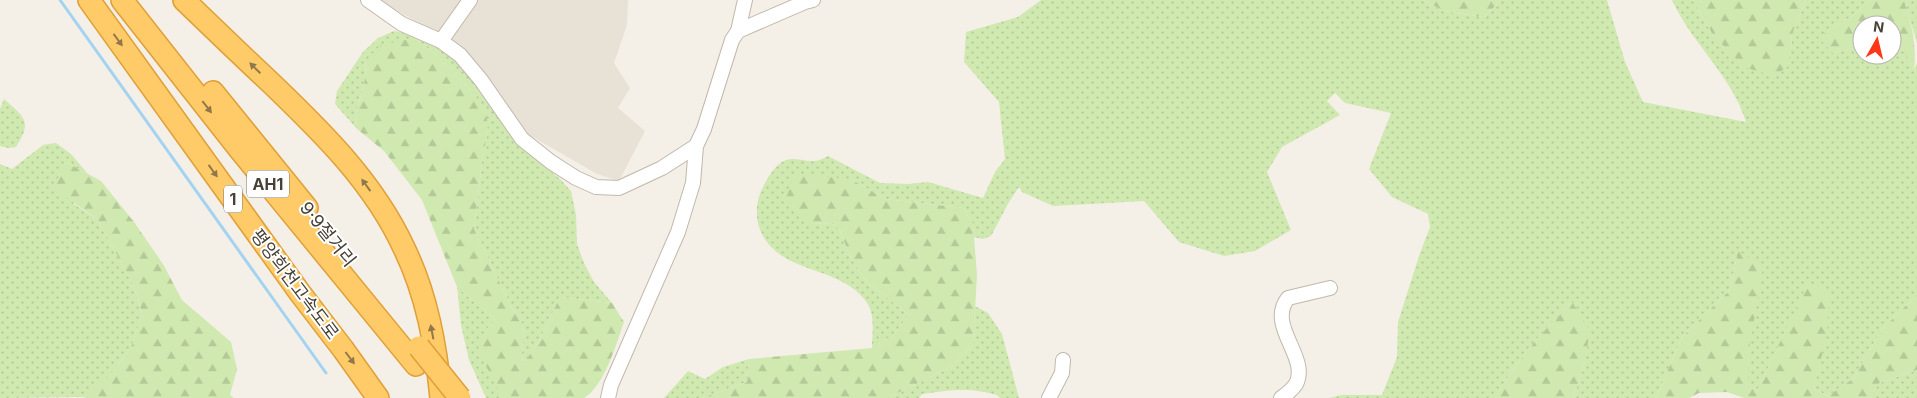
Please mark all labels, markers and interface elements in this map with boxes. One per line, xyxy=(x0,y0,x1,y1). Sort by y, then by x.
north arrow xyxy=(1852,15,1902,65)
text: N xyxy=(1872,17,1885,36)
one-way arrow xyxy=(112,33,122,46)
one-way arrow xyxy=(249,62,261,74)
one-way arrow xyxy=(201,100,212,113)
one-way arrow xyxy=(208,164,218,178)
road number: AH1 xyxy=(247,170,289,198)
one-way arrow xyxy=(361,178,371,192)
road number: 1 xyxy=(224,185,242,212)
street label: 9·9절거리 xyxy=(296,197,360,271)
street label: 평양희천고속도로 xyxy=(247,225,343,343)
one-way arrow xyxy=(428,325,436,340)
one-way arrow xyxy=(345,352,355,365)

